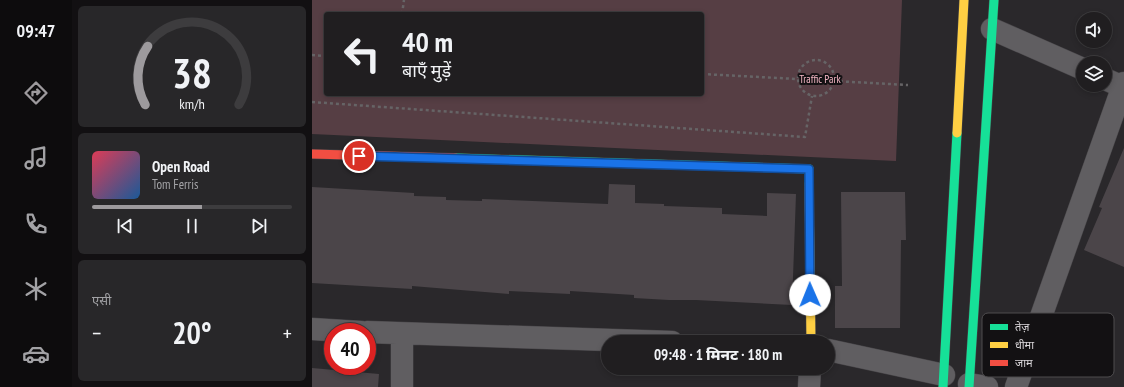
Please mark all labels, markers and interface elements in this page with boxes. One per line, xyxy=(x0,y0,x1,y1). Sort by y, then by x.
map controls xyxy=(1076,12,1112,92)
button: sound xyxy=(1076,12,1112,48)
text: 09:47 xyxy=(17,19,55,42)
text: 40 m xyxy=(402,23,453,60)
icon: left xyxy=(336,28,388,80)
text: 38 xyxy=(172,45,212,98)
button: layers xyxy=(1076,56,1112,92)
text: बाएँ मुड़ें xyxy=(402,59,451,82)
park label: Traffic Park xyxy=(799,72,841,86)
icon: directions xyxy=(22,79,50,107)
text: km/h xyxy=(179,93,205,112)
pin xyxy=(342,139,376,173)
icon: music xyxy=(22,144,50,172)
icon: arrive xyxy=(348,145,370,167)
text: Open Road xyxy=(152,157,210,176)
text: Tom Ferris xyxy=(152,176,198,193)
icon: phone xyxy=(22,210,50,238)
icon: previous xyxy=(114,215,136,237)
icon: pause xyxy=(181,215,203,237)
icon: next xyxy=(248,215,270,237)
position arrow xyxy=(789,274,831,316)
icon: climate xyxy=(22,275,50,303)
text: एसी xyxy=(92,292,111,309)
text: 20° xyxy=(172,313,212,352)
legend xyxy=(982,313,1114,377)
text: − xyxy=(92,319,101,347)
text: + xyxy=(283,319,292,347)
text: तेज़ xyxy=(1015,320,1030,334)
speed limit sign: 40 xyxy=(324,323,376,375)
text: धीमा xyxy=(1015,338,1034,352)
icon: car xyxy=(22,340,50,368)
text: 09:48 · 1 मिनट · 180 m xyxy=(654,345,782,364)
text: जाम xyxy=(1015,356,1033,370)

